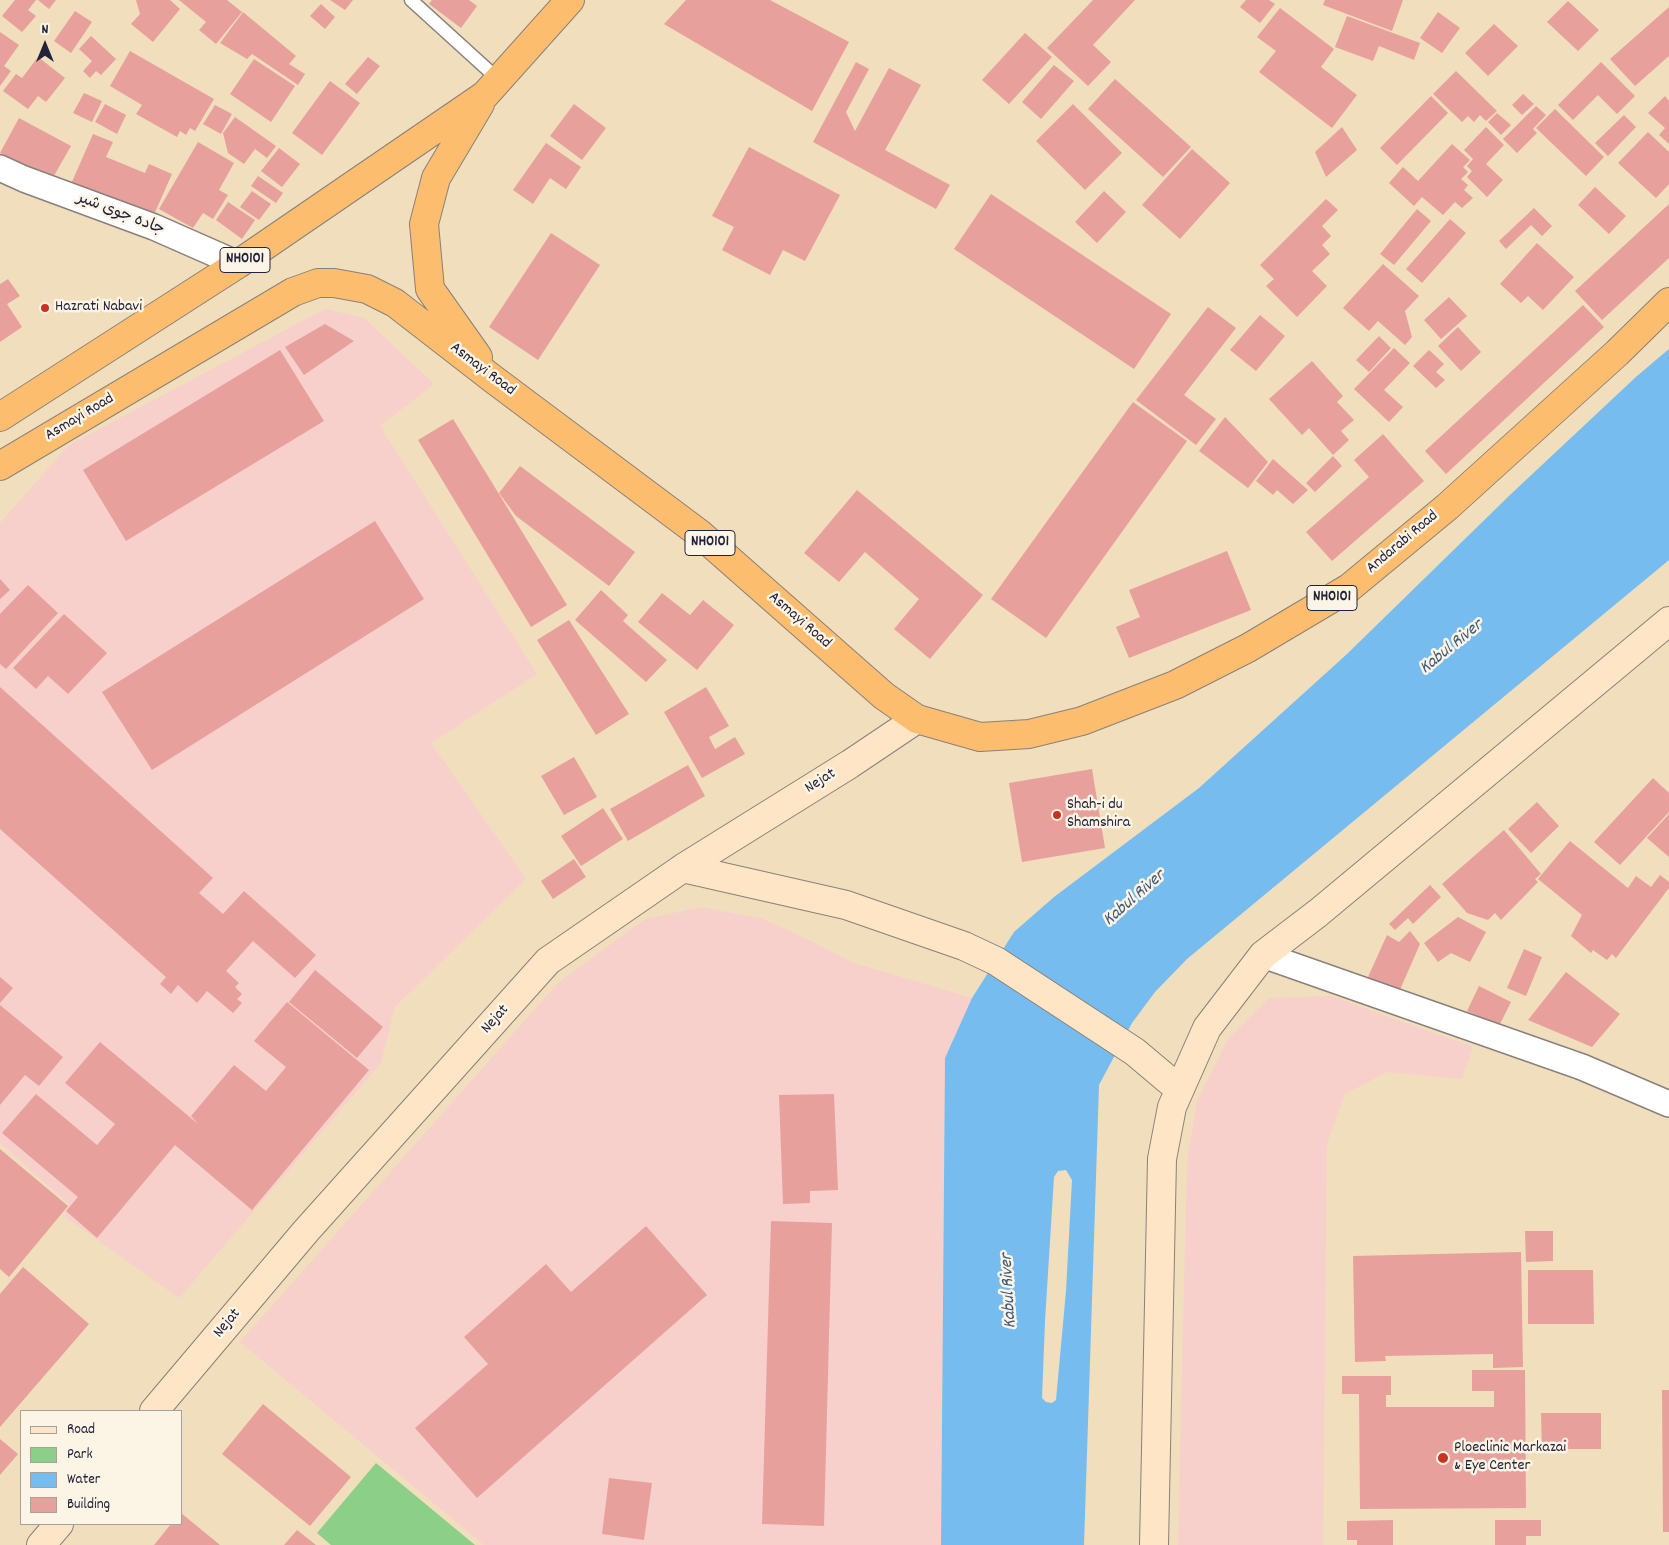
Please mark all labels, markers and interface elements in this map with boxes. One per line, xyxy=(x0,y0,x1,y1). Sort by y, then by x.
north arrow xyxy=(20,20,70,70)
text: N xyxy=(42,20,48,40)
street label: جاده جوی شیر xyxy=(73,189,167,241)
road number: NH0101 xyxy=(220,248,270,272)
place label: Hazrati Nabavi xyxy=(55,298,142,318)
marker: Hazrati Nabavi xyxy=(39,302,51,314)
street label: Asmayi Road xyxy=(445,339,519,401)
street label: Asmayi Road xyxy=(42,390,118,446)
street label: Andarabi Road xyxy=(1363,507,1443,579)
road number: NH0101 xyxy=(685,530,735,556)
road number: NH0101 xyxy=(1307,586,1357,610)
street label: Asmayi Road xyxy=(764,589,834,653)
water label: Kabul River xyxy=(1416,616,1488,680)
street label: Nejat xyxy=(802,765,840,799)
place label: Shah-i du Shamshira xyxy=(1067,796,1130,834)
marker: Shah-i du Shamshira xyxy=(1051,809,1063,821)
water label: Kabul River xyxy=(1100,866,1170,932)
street label: Nejat xyxy=(478,1001,514,1039)
water label: Kabul River xyxy=(997,1253,1023,1329)
street label: Nejat xyxy=(210,1305,246,1343)
legend xyxy=(20,1410,182,1525)
text: Road xyxy=(67,1419,95,1441)
place label: Ploeclinic Markazai & Eye Center xyxy=(1454,1439,1566,1477)
text: Park xyxy=(67,1444,93,1466)
marker: Ploeclinic Markazai & Eye Center xyxy=(1436,1451,1450,1465)
text: Water xyxy=(67,1469,100,1491)
text: Building xyxy=(67,1494,110,1516)

